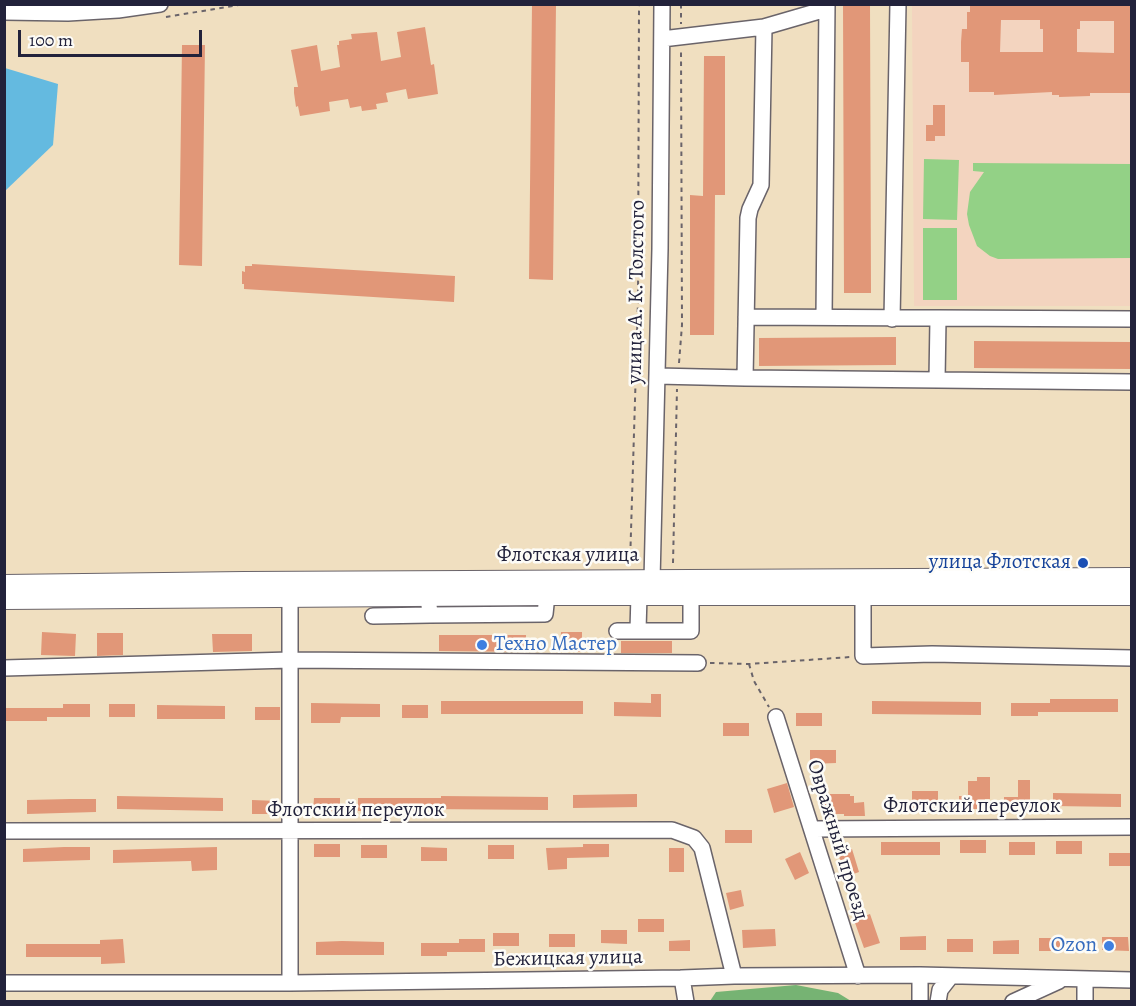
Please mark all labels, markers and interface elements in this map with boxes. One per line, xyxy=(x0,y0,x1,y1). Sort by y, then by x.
scale bar xyxy=(21,18,206,56)
text: 100 m xyxy=(29,28,73,52)
street label: улица А. К. Толстого xyxy=(623,200,651,384)
street label: Флотская улица xyxy=(497,543,639,569)
place label: улица Флотская xyxy=(929,550,1071,576)
marker: улица Флотская xyxy=(1076,556,1090,570)
place label: Техно Мастер xyxy=(494,632,617,658)
marker: Техно Мастер xyxy=(475,638,489,652)
street label: Овражный проезд xyxy=(801,757,873,923)
street label: Флотский переулок xyxy=(883,794,1061,820)
street label: Флотский переулок xyxy=(267,798,445,824)
place label: Ozon xyxy=(1051,933,1097,959)
marker: Ozon xyxy=(1102,939,1116,953)
street label: Бежицкая улица xyxy=(493,945,643,973)

